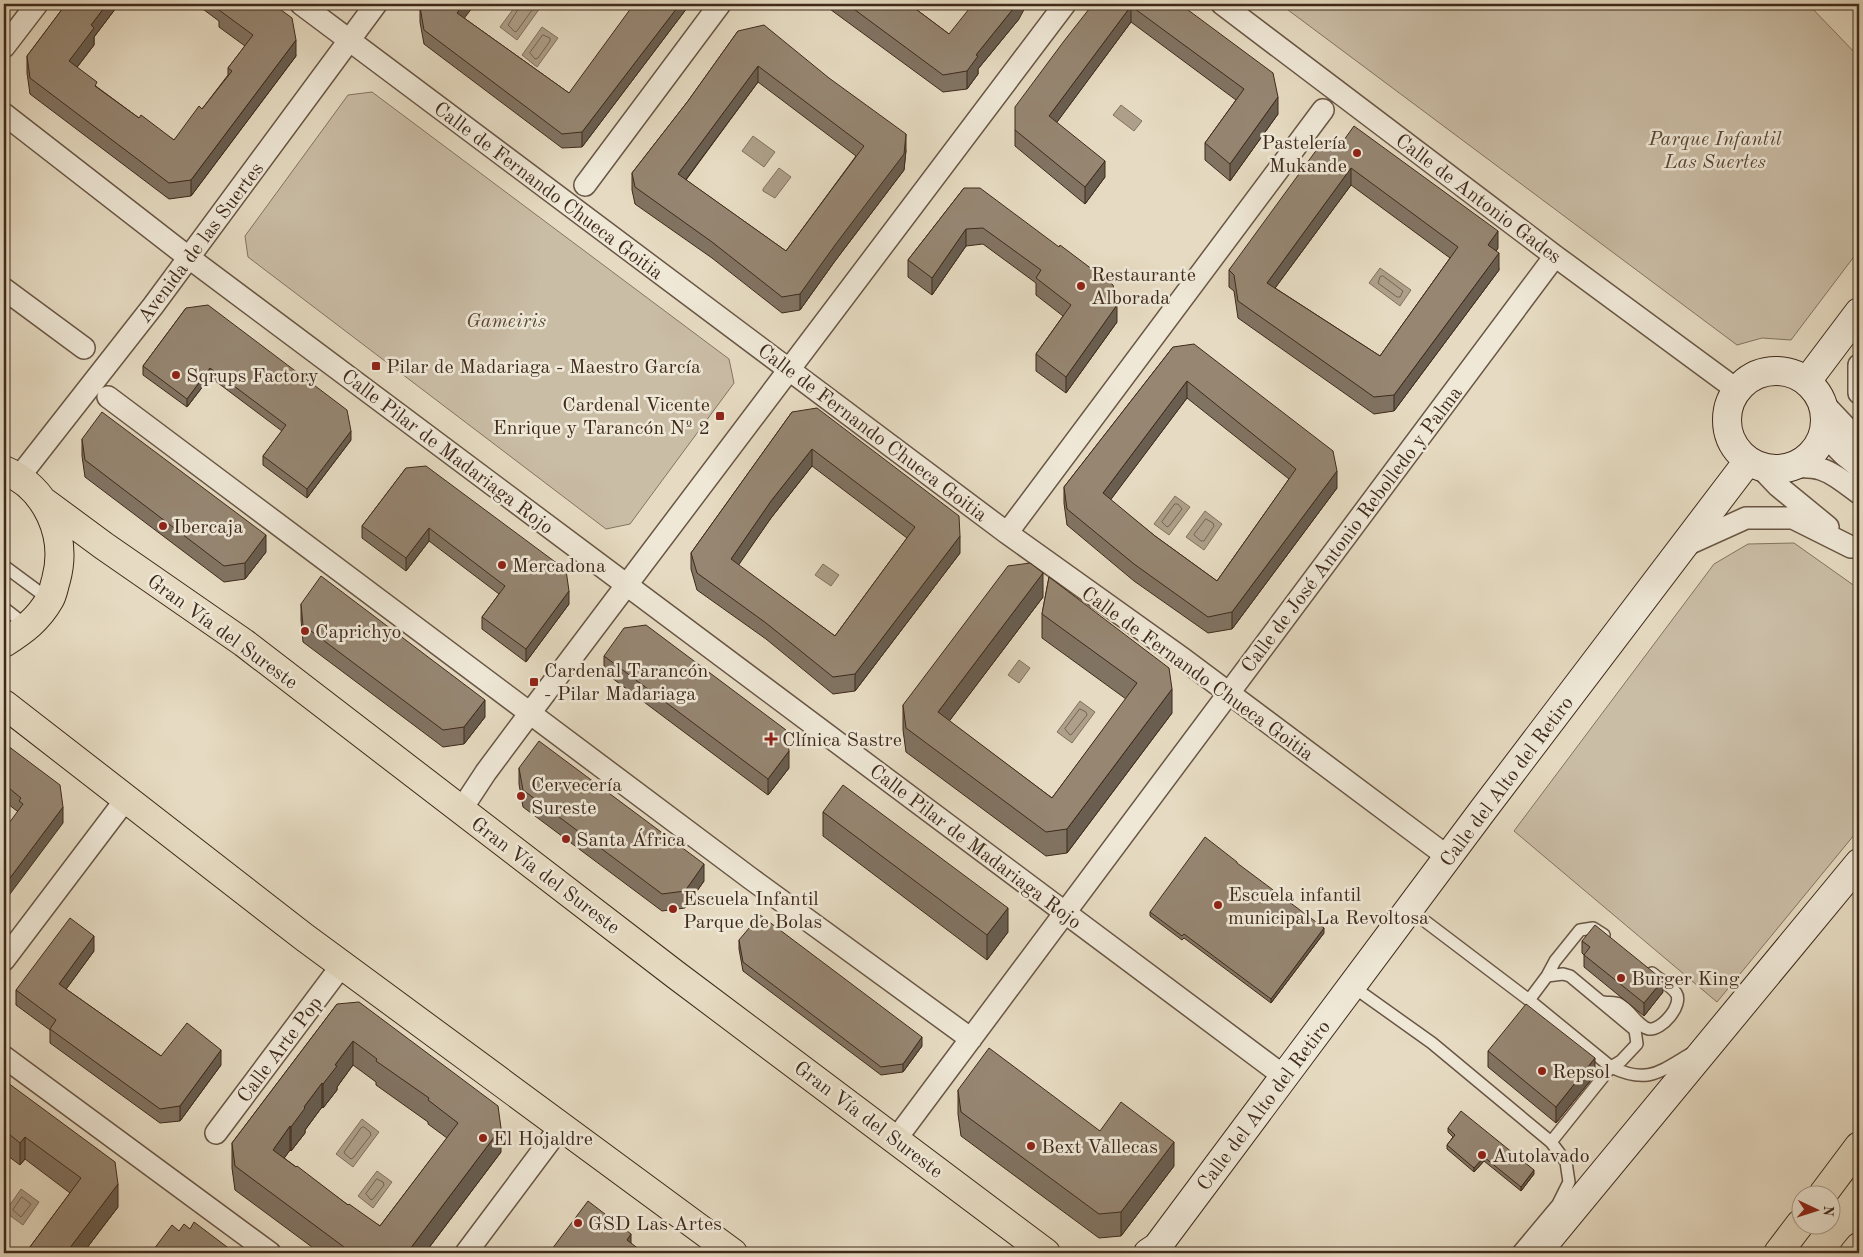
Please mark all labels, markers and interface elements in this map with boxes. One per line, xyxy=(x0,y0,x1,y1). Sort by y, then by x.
street label: Calle de Fernando Chueca Goitia xyxy=(429,99,666,284)
park label: Parque Infantil Las Suertes xyxy=(1647,130,1782,173)
street label: Calle de Antonio Gades xyxy=(1391,131,1564,268)
place label: Pastelería Mukande xyxy=(1261,134,1347,177)
marker: Pastelería Mukande xyxy=(1351,147,1363,159)
street label: Avenida de las Suertes xyxy=(135,159,268,327)
place label: Restaurante Alborada xyxy=(1091,266,1196,309)
marker: Restaurante Alborada xyxy=(1075,280,1087,292)
park label: Gameiris xyxy=(466,312,546,332)
street label: Calle de Fernando Chueca Goitia xyxy=(753,341,990,526)
place label: Pilar de Madariaga - Maestro García xyxy=(386,358,701,378)
marker: Pilar de Madariaga - Maestro García xyxy=(370,360,382,372)
place label: Sqrups Factory xyxy=(186,367,319,387)
street label: Calle Pilar de Madariaga Rojo xyxy=(337,367,556,539)
marker: Sqrups Factory xyxy=(170,369,182,381)
street label: Calle de José Antonio Rebolledo y Palma xyxy=(1238,383,1467,677)
place label: Cardenal Vicente Enrique y Tarancón Nº 2 xyxy=(493,396,710,439)
marker: Cardenal Vicente Enrique y Tarancón Nº 2 xyxy=(714,410,726,422)
place label: Ibercaja xyxy=(173,518,244,538)
marker: Ibercaja xyxy=(157,520,169,532)
place label: Mercadona xyxy=(512,557,606,577)
marker: Mercadona xyxy=(496,559,508,571)
street label: Gran Vía del Sureste xyxy=(143,572,301,694)
street label: Calle de Fernando Chueca Goitia xyxy=(1077,584,1317,765)
place label: Caprichyo xyxy=(315,623,401,643)
marker: Caprichyo xyxy=(299,625,311,637)
place label: Cardenal Tarancón - Pilar Madariaga xyxy=(544,662,708,705)
marker: Cardenal Tarancón - Pilar Madariaga xyxy=(528,676,540,688)
street label: Calle del Alto del Retiro xyxy=(1437,693,1578,871)
place label: Clínica Sastre xyxy=(782,731,902,751)
marker: Clínica Sastre xyxy=(764,732,778,746)
street label: Calle Pilar de Madariaga Rojo xyxy=(865,762,1084,934)
place label: Cervecería Sureste xyxy=(531,776,622,819)
marker: Cervecería Sureste xyxy=(515,790,527,802)
street label: Gran Vía del Sureste xyxy=(467,814,623,939)
place label: Santa África xyxy=(576,828,686,851)
marker: Santa África xyxy=(560,833,572,845)
place label: Escuela infantil municipal La Revoltosa xyxy=(1228,886,1429,929)
place label: Escuela Infantil Parque de Bolas xyxy=(683,890,822,933)
marker: Escuela infantil municipal La Revoltosa xyxy=(1212,899,1224,911)
marker: Escuela Infantil Parque de Bolas xyxy=(667,903,679,915)
place label: Burger King xyxy=(1631,970,1740,990)
marker: Burger King xyxy=(1615,972,1627,984)
street label: Calle Arte Pop xyxy=(234,993,327,1107)
street label: Calle del Alto del Retiro xyxy=(1194,1017,1335,1195)
street label: Gran Vía del Sureste xyxy=(790,1058,946,1183)
place label: Repsol xyxy=(1552,1063,1610,1083)
marker: Repsol xyxy=(1536,1065,1548,1077)
place label: El Hojaldre xyxy=(493,1130,593,1150)
marker: El Hojaldre xyxy=(477,1132,489,1144)
place label: Bext Vallecas xyxy=(1041,1138,1158,1158)
marker: Bext Vallecas xyxy=(1025,1140,1037,1152)
place label: Autolavado xyxy=(1492,1147,1590,1167)
marker: Autolavado xyxy=(1476,1149,1488,1161)
north arrow xyxy=(1790,1184,1840,1234)
text: N xyxy=(1821,1205,1835,1217)
place label: GSD Las Artes xyxy=(588,1215,722,1235)
marker: GSD Las Artes xyxy=(572,1217,584,1229)

